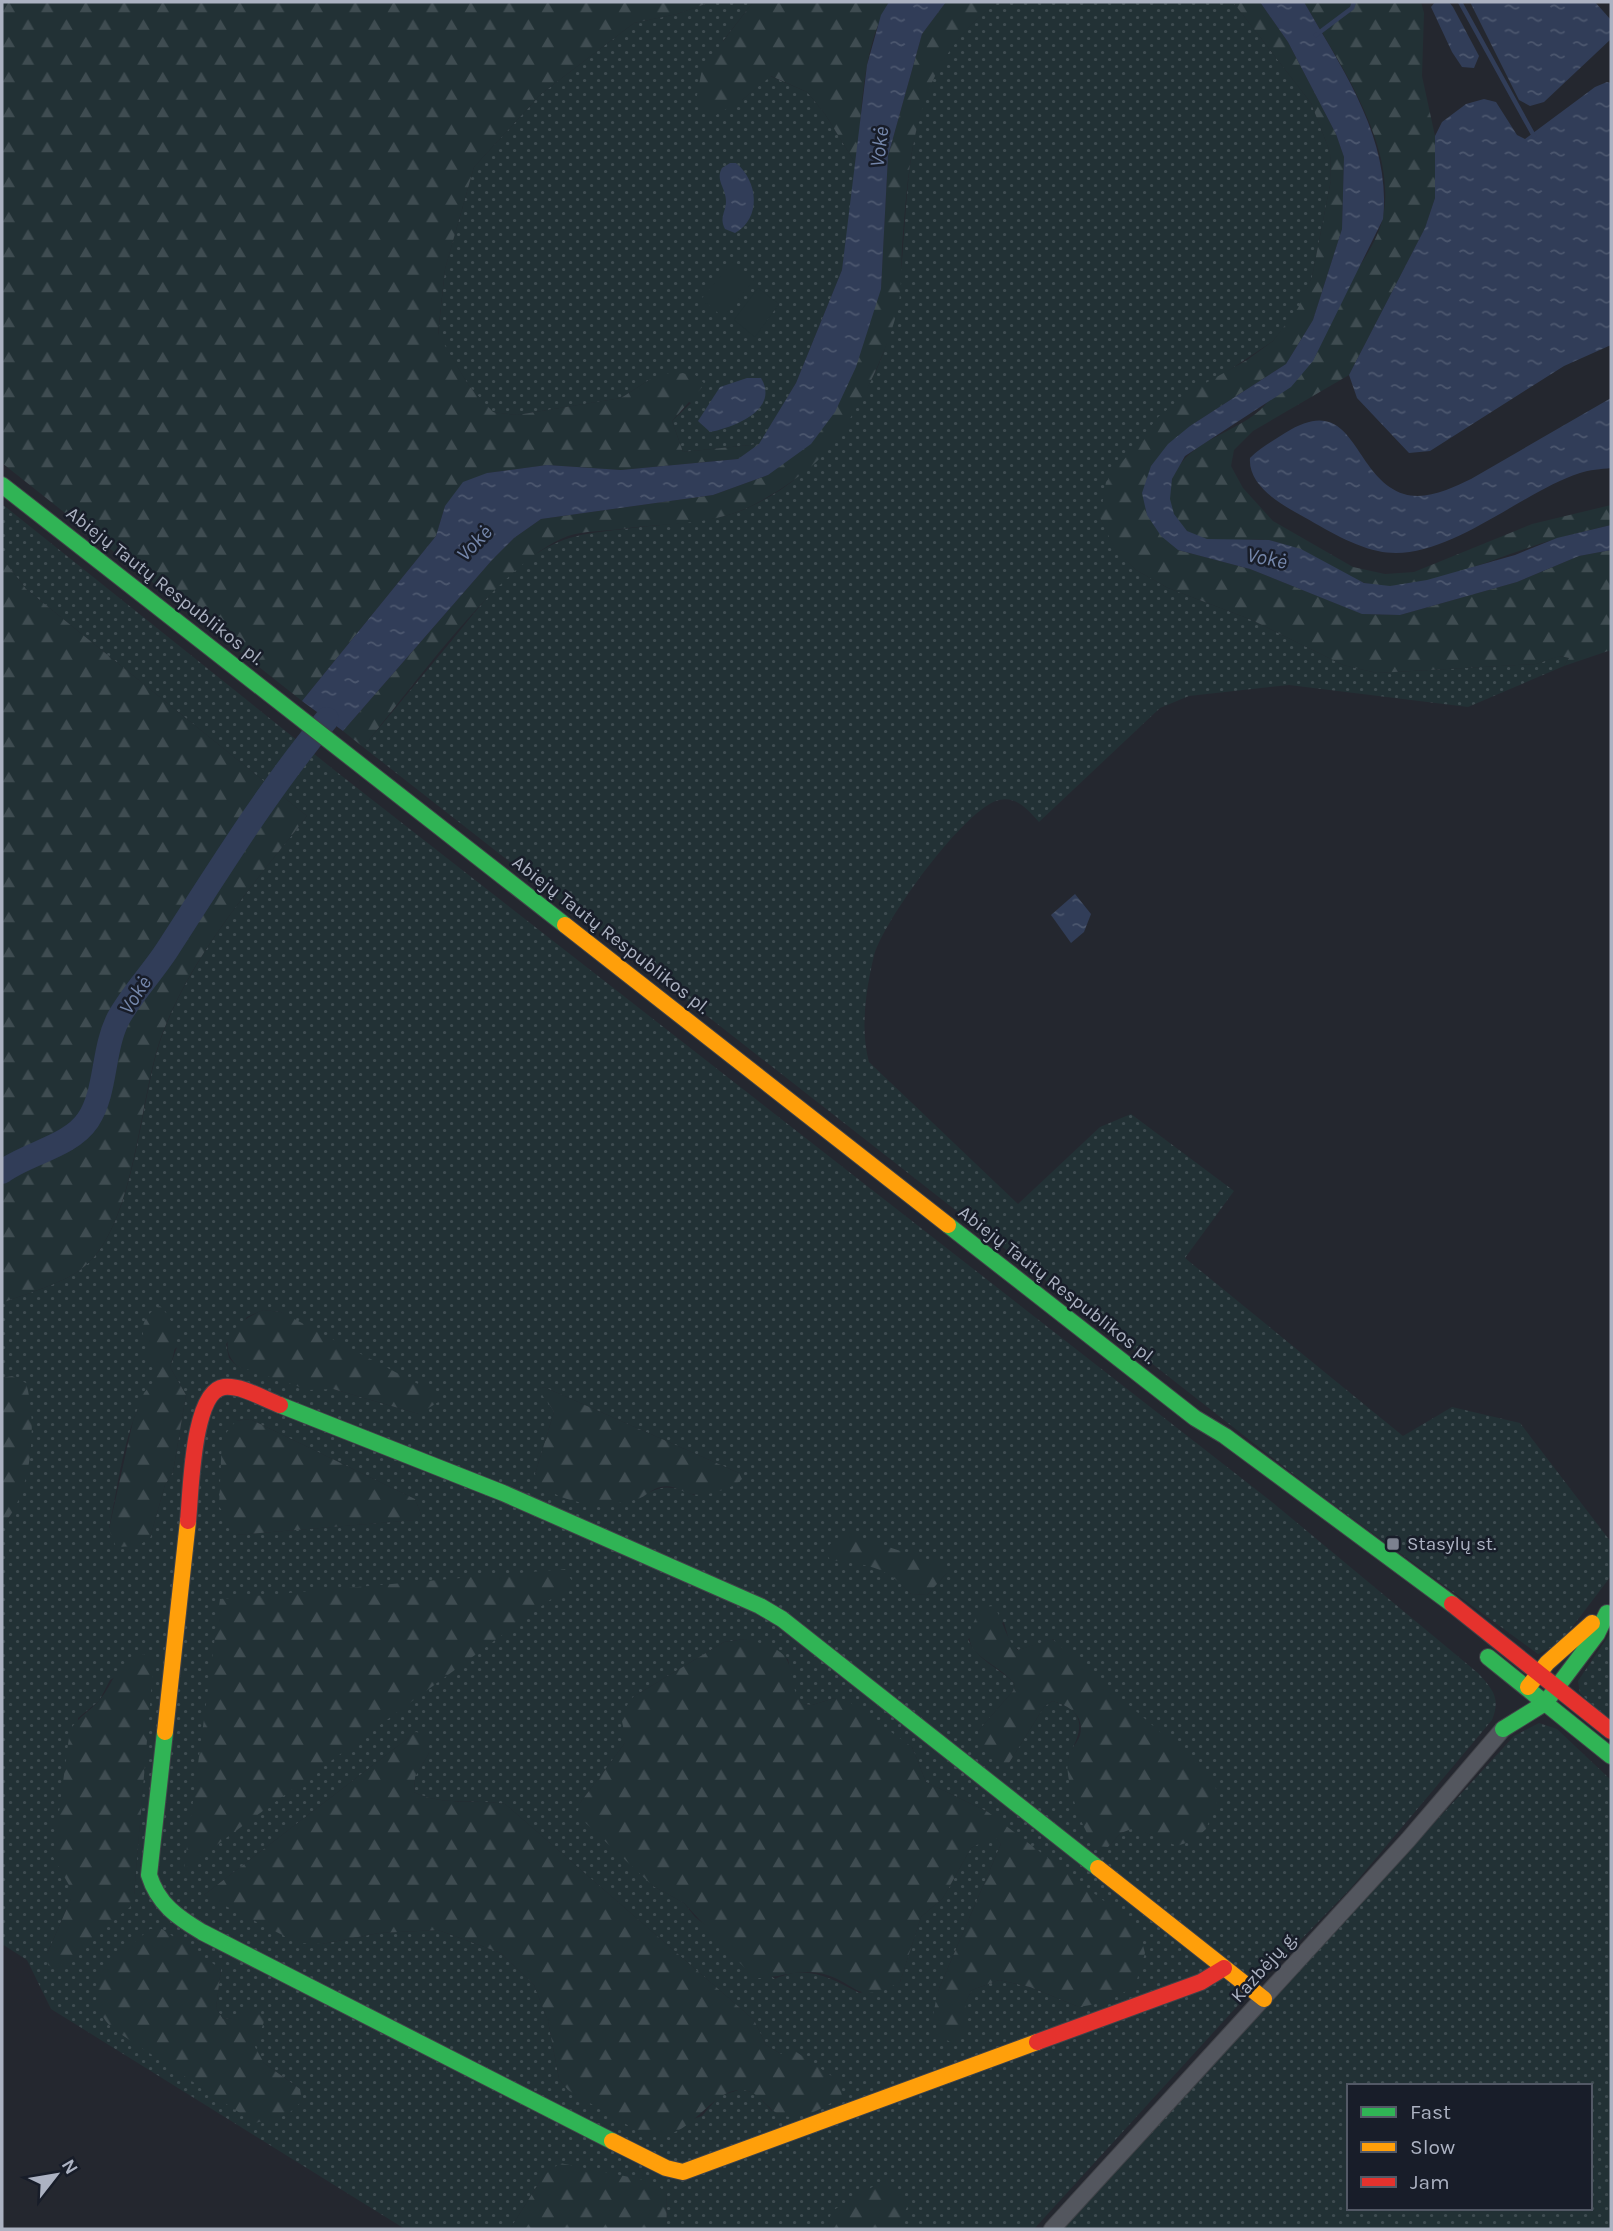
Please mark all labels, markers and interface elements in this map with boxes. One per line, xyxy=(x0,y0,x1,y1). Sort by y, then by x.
water label: Vokė xyxy=(865,125,893,169)
street label: Abiejų Tautų Respublikos pl. xyxy=(62,502,268,670)
water label: Vokė xyxy=(451,520,497,566)
water label: Vokė xyxy=(1245,542,1290,574)
street label: Abiejų Tautų Respublikos pl. xyxy=(508,851,714,1019)
water label: Vokė xyxy=(114,971,156,1019)
street label: Abiejų Tautų Respublikos pl. xyxy=(954,1201,1160,1369)
place label: Stasylų st. xyxy=(1407,1533,1496,1555)
marker: Stasylų st. xyxy=(1385,1536,1401,1552)
street label: Kazbėjų g. xyxy=(1226,1927,1302,2007)
legend xyxy=(1347,2084,1592,2210)
text: Fast xyxy=(1410,2100,1451,2124)
text: Slow xyxy=(1410,2135,1455,2159)
north arrow xyxy=(21,2140,91,2210)
text: N xyxy=(57,2155,83,2178)
text: Jam xyxy=(1410,2170,1450,2194)

